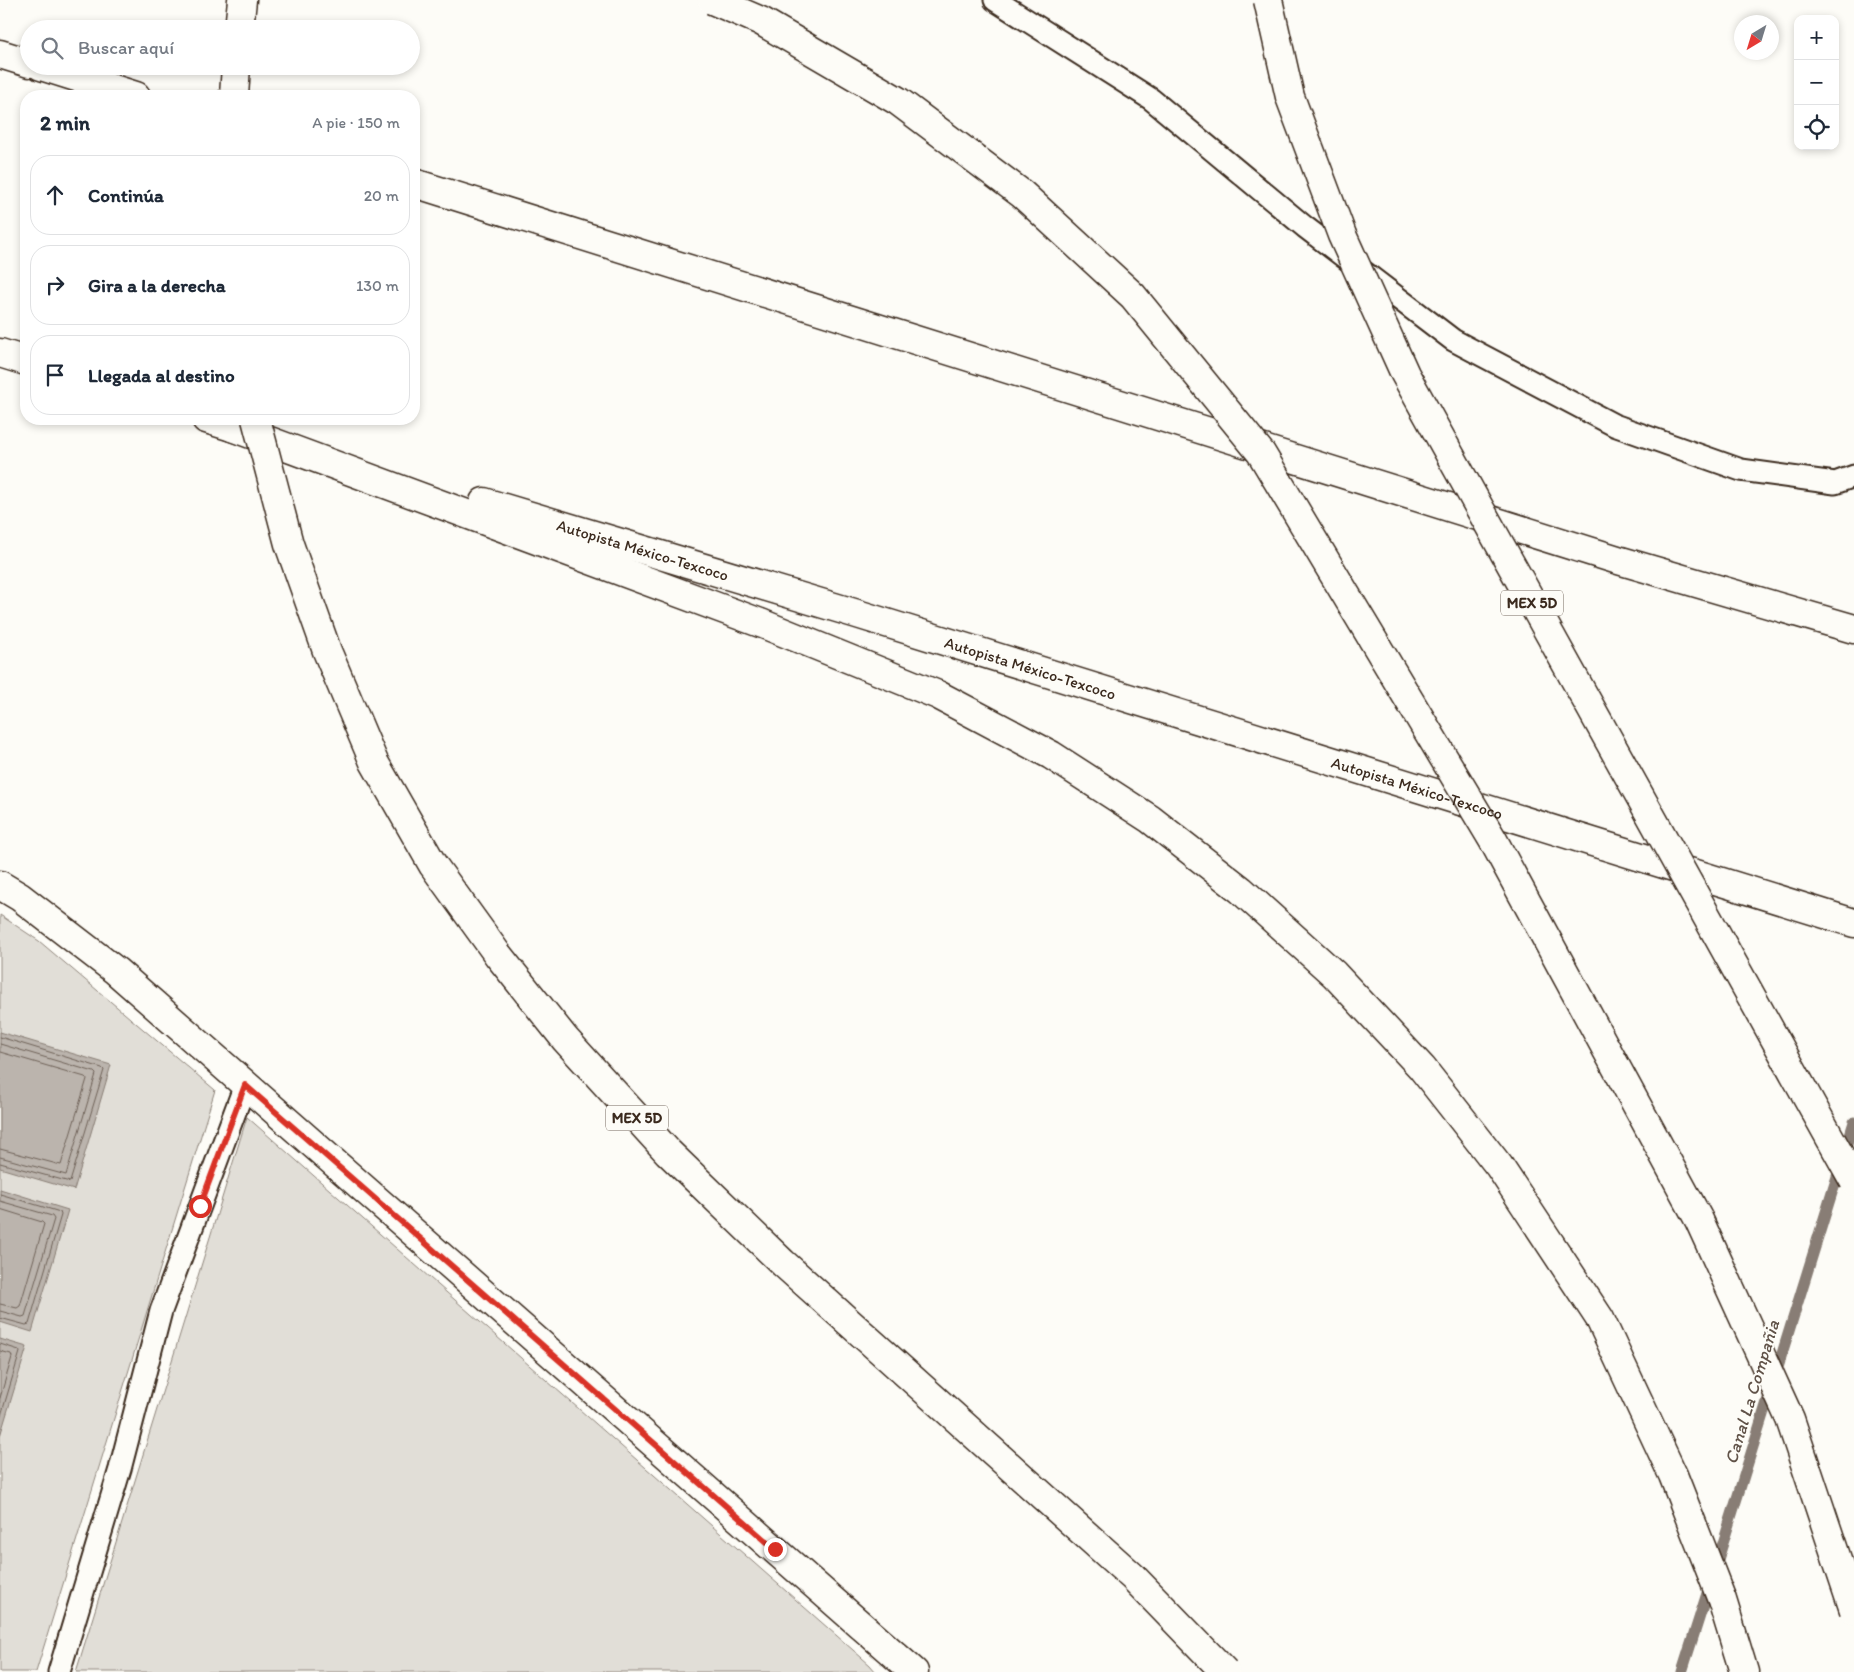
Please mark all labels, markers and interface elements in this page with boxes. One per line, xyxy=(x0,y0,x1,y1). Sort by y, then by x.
north arrow xyxy=(1734,15,1779,60)
map controls xyxy=(1794,15,1839,150)
button: + xyxy=(1794,15,1839,60)
search box xyxy=(20,20,420,75)
icon: search xyxy=(38,34,66,62)
text: Buscar aquí xyxy=(78,36,174,59)
button: − xyxy=(1794,60,1839,105)
button: locate xyxy=(1794,105,1839,150)
text: 2 min xyxy=(40,110,90,135)
text: A pie · 150 m xyxy=(312,113,400,132)
icon: ahead xyxy=(41,181,69,209)
text: Continúa xyxy=(88,184,164,207)
text: 20 m xyxy=(364,186,399,205)
icon: right xyxy=(41,271,69,299)
text: Gira a la derecha xyxy=(88,274,226,297)
text: 130 m xyxy=(356,276,399,295)
icon: arrive xyxy=(41,361,69,389)
text: Llegada al destino xyxy=(88,364,235,387)
street label: Autopista México-Texcoco xyxy=(555,515,731,585)
road number: MEX 5D xyxy=(1501,590,1563,616)
street label: Autopista México-Texcoco xyxy=(942,633,1118,704)
street label: Autopista México-Texcoco xyxy=(1329,753,1505,824)
road number: MEX 5D xyxy=(606,1106,668,1130)
route start xyxy=(189,1195,212,1218)
water label: Canal La Compañia xyxy=(1720,1317,1785,1467)
route end xyxy=(764,1538,787,1561)

